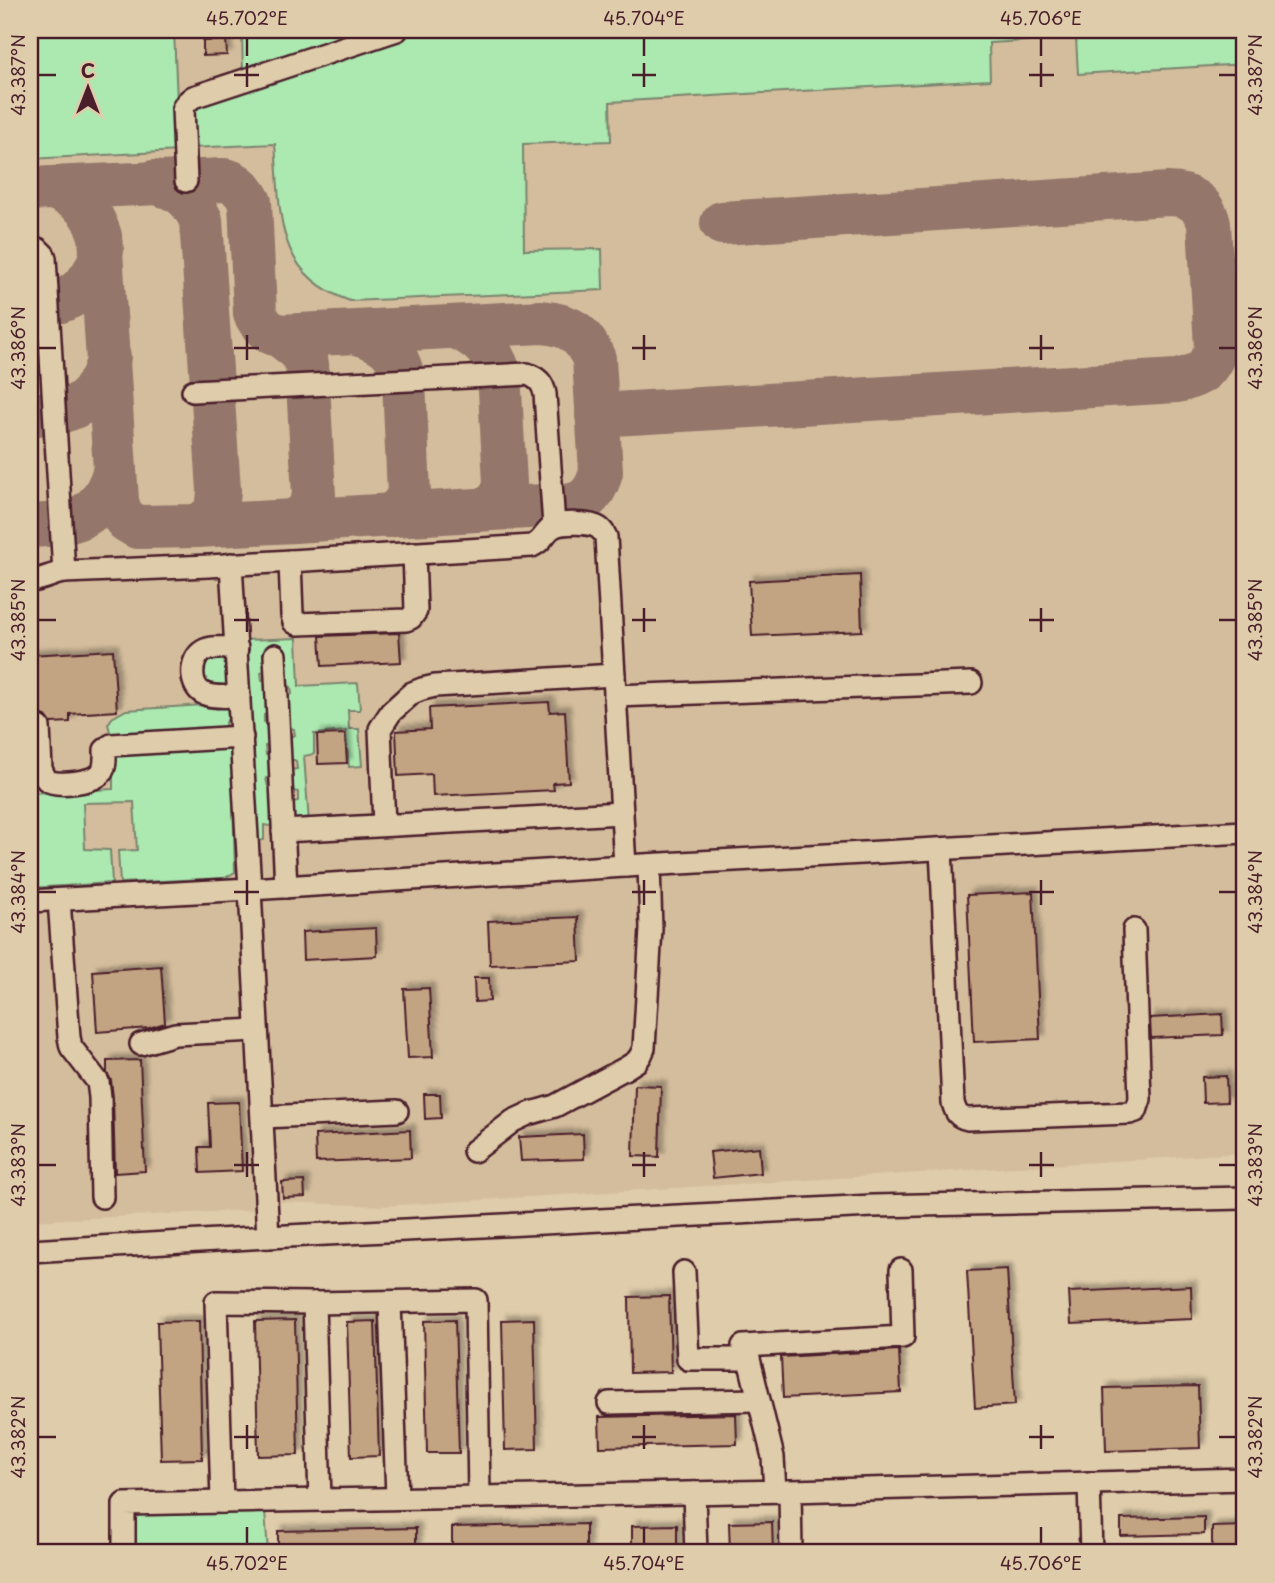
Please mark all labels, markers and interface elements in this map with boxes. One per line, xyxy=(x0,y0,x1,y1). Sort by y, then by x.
text: 45.702°E xyxy=(206,4,288,31)
text: 45.704°E xyxy=(603,4,685,31)
text: 45.706°E xyxy=(1000,4,1082,31)
text: 43.387°N xyxy=(4,34,31,116)
text: 43.387°N xyxy=(1241,34,1268,116)
north arrow xyxy=(52,52,122,122)
text: С xyxy=(81,56,95,84)
text: 43.386°N xyxy=(4,306,31,390)
text: 43.386°N xyxy=(1241,306,1268,390)
text: 43.385°N xyxy=(4,578,31,662)
text: 43.385°N xyxy=(1241,578,1268,662)
text: 43.384°N xyxy=(4,850,31,934)
text: 43.384°N xyxy=(1241,850,1268,934)
text: 43.383°N xyxy=(4,1123,31,1207)
text: 43.383°N xyxy=(1241,1123,1268,1207)
text: 43.382°N xyxy=(4,1395,31,1479)
text: 43.382°N xyxy=(1241,1395,1268,1479)
text: 45.702°E xyxy=(206,1549,288,1576)
text: 45.704°E xyxy=(603,1549,685,1576)
text: 45.706°E xyxy=(1000,1549,1082,1576)

